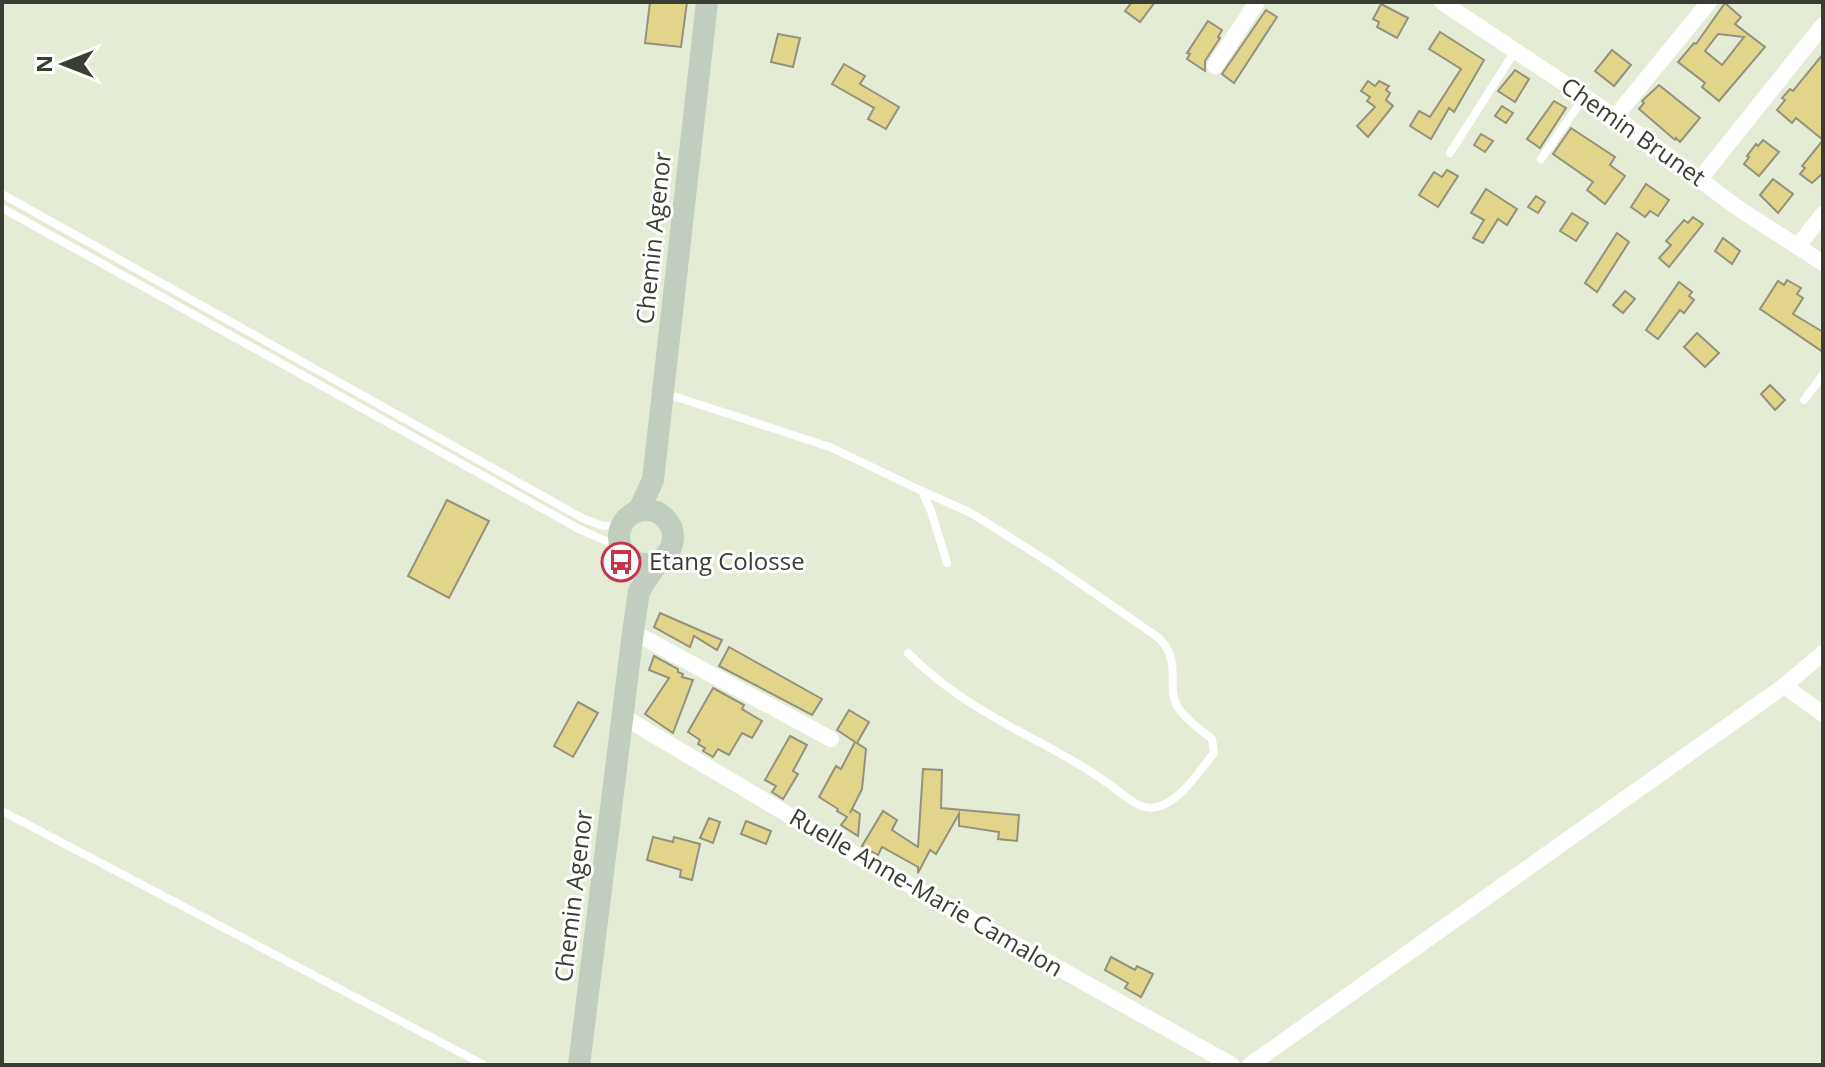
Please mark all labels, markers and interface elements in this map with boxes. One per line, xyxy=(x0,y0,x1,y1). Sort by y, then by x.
north arrow xyxy=(24,24,104,104)
text: N xyxy=(28,55,58,73)
street label: Chemin Brunet xyxy=(1555,69,1713,193)
street label: Chemin Agenor xyxy=(627,150,678,326)
bus stop icon: Etang Colosse xyxy=(600,541,642,583)
place label: Etang Colosse xyxy=(649,544,805,577)
street label: Ruelle Anne-Marie Camalon xyxy=(784,800,1069,984)
street label: Chemin Agenor xyxy=(546,808,599,984)

